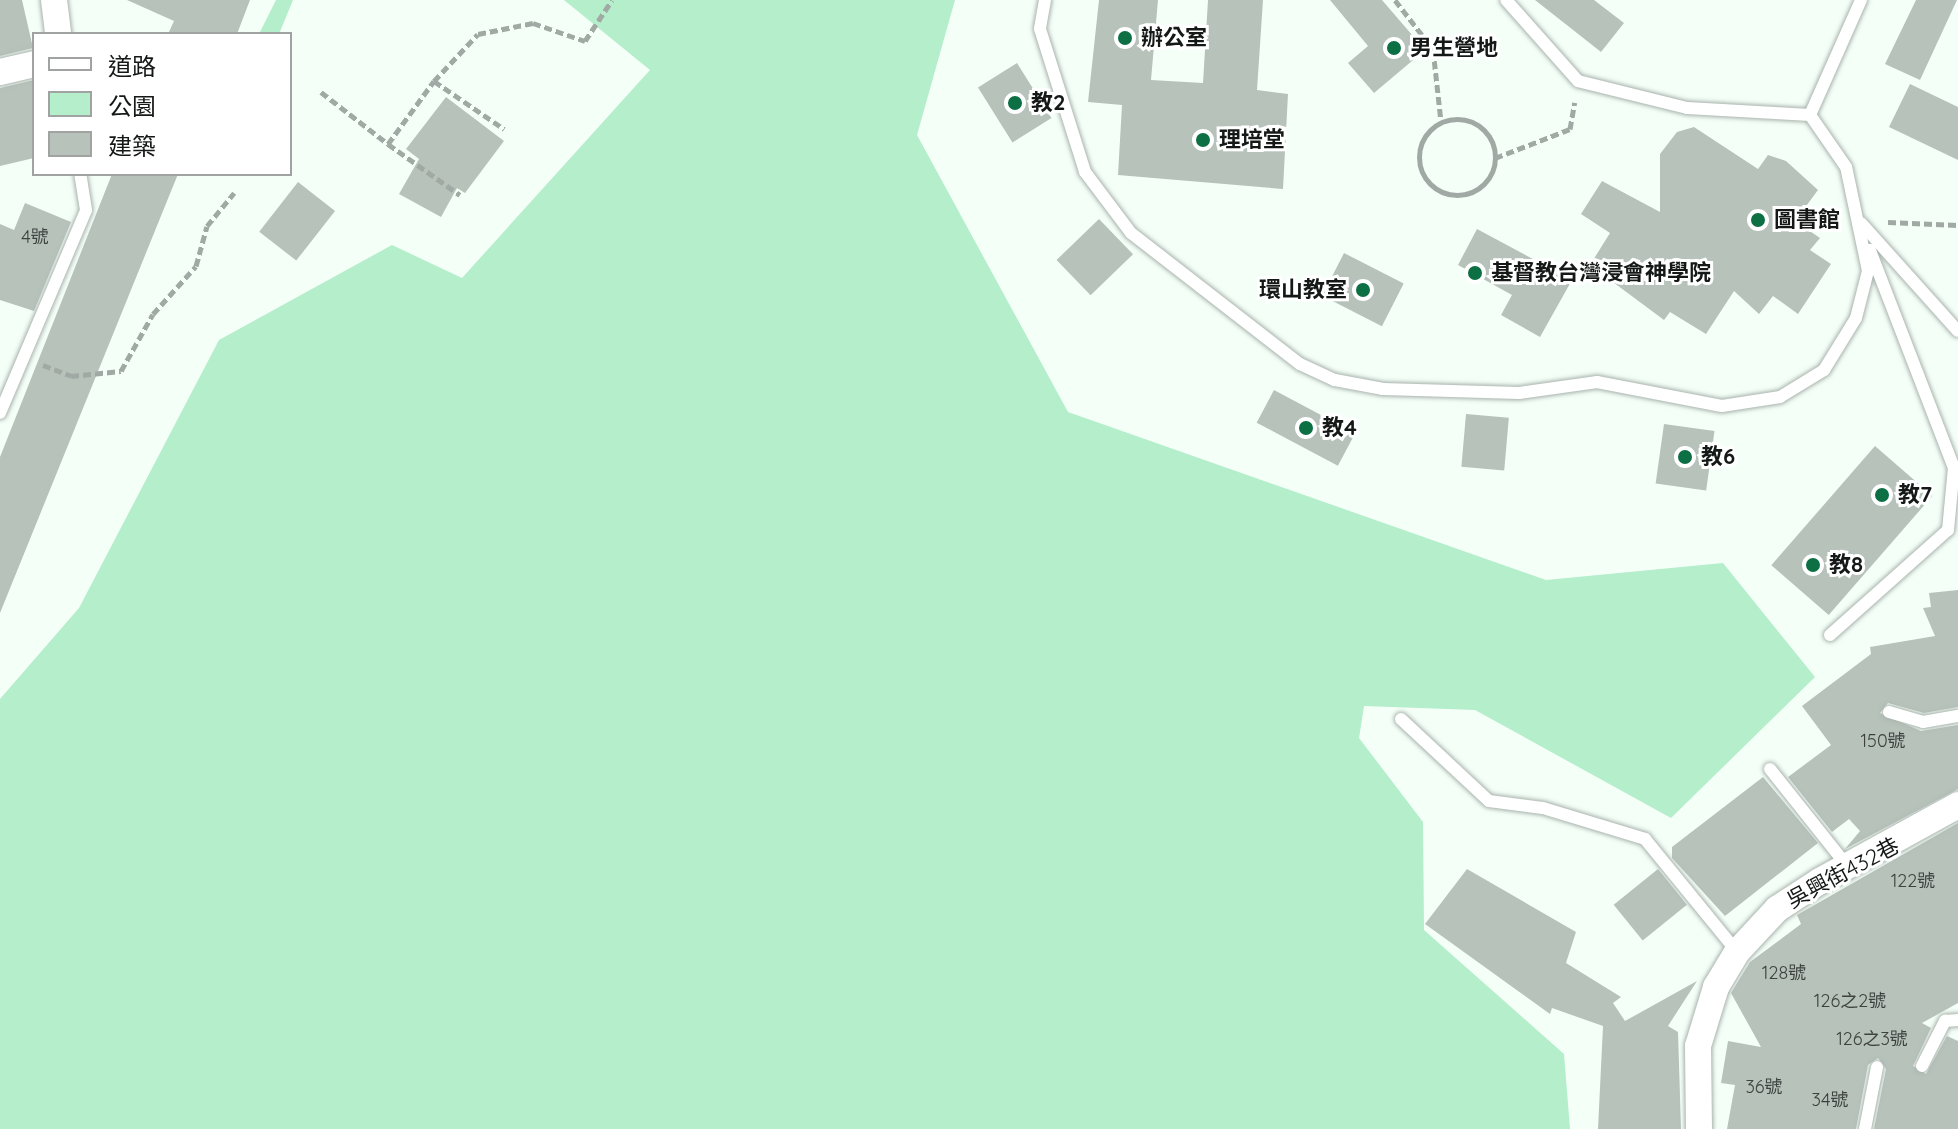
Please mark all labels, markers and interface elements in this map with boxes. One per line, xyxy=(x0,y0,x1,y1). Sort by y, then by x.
place label: 辦公室 xyxy=(1141,25,1207,51)
marker: 辦公室 xyxy=(1116,29,1134,47)
legend xyxy=(32,32,292,176)
place label: 男生營地 xyxy=(1410,35,1498,61)
marker: 男生營地 xyxy=(1385,39,1403,57)
text: 道路 xyxy=(108,51,156,81)
place label: 教2 xyxy=(1031,90,1066,116)
text: 公園 xyxy=(108,91,156,121)
marker: 教2 xyxy=(1006,94,1024,112)
place label: 理培堂 xyxy=(1219,127,1285,153)
text: 建築 xyxy=(108,131,156,161)
marker: 理培堂 xyxy=(1194,131,1212,149)
place label: 圖書館 xyxy=(1774,207,1840,233)
marker: 圖書館 xyxy=(1749,211,1767,229)
house number: 4號 xyxy=(21,226,49,248)
place label: 基督教台灣浸會神學院 xyxy=(1491,260,1711,286)
marker: 基督教台灣浸會神學院 xyxy=(1466,264,1484,282)
place label: 環山教室 xyxy=(1259,277,1347,303)
marker: 環山教室 xyxy=(1354,281,1372,299)
place label: 教4 xyxy=(1322,415,1357,441)
marker: 教4 xyxy=(1297,419,1315,437)
place label: 教6 xyxy=(1701,444,1735,470)
marker: 教6 xyxy=(1676,448,1694,466)
place label: 教7 xyxy=(1898,482,1932,508)
marker: 教7 xyxy=(1873,486,1891,504)
place label: 教8 xyxy=(1829,552,1863,578)
marker: 教8 xyxy=(1804,556,1822,574)
house number: 150號 xyxy=(1860,730,1906,752)
street label: 吳興街432巷 xyxy=(1782,832,1904,914)
house number: 122號 xyxy=(1891,870,1935,892)
house number: 128號 xyxy=(1762,962,1806,984)
house number: 126之2號 xyxy=(1814,990,1886,1012)
house number: 126之3號 xyxy=(1836,1028,1908,1050)
house number: 36號 xyxy=(1745,1076,1783,1098)
house number: 34號 xyxy=(1812,1089,1848,1111)

